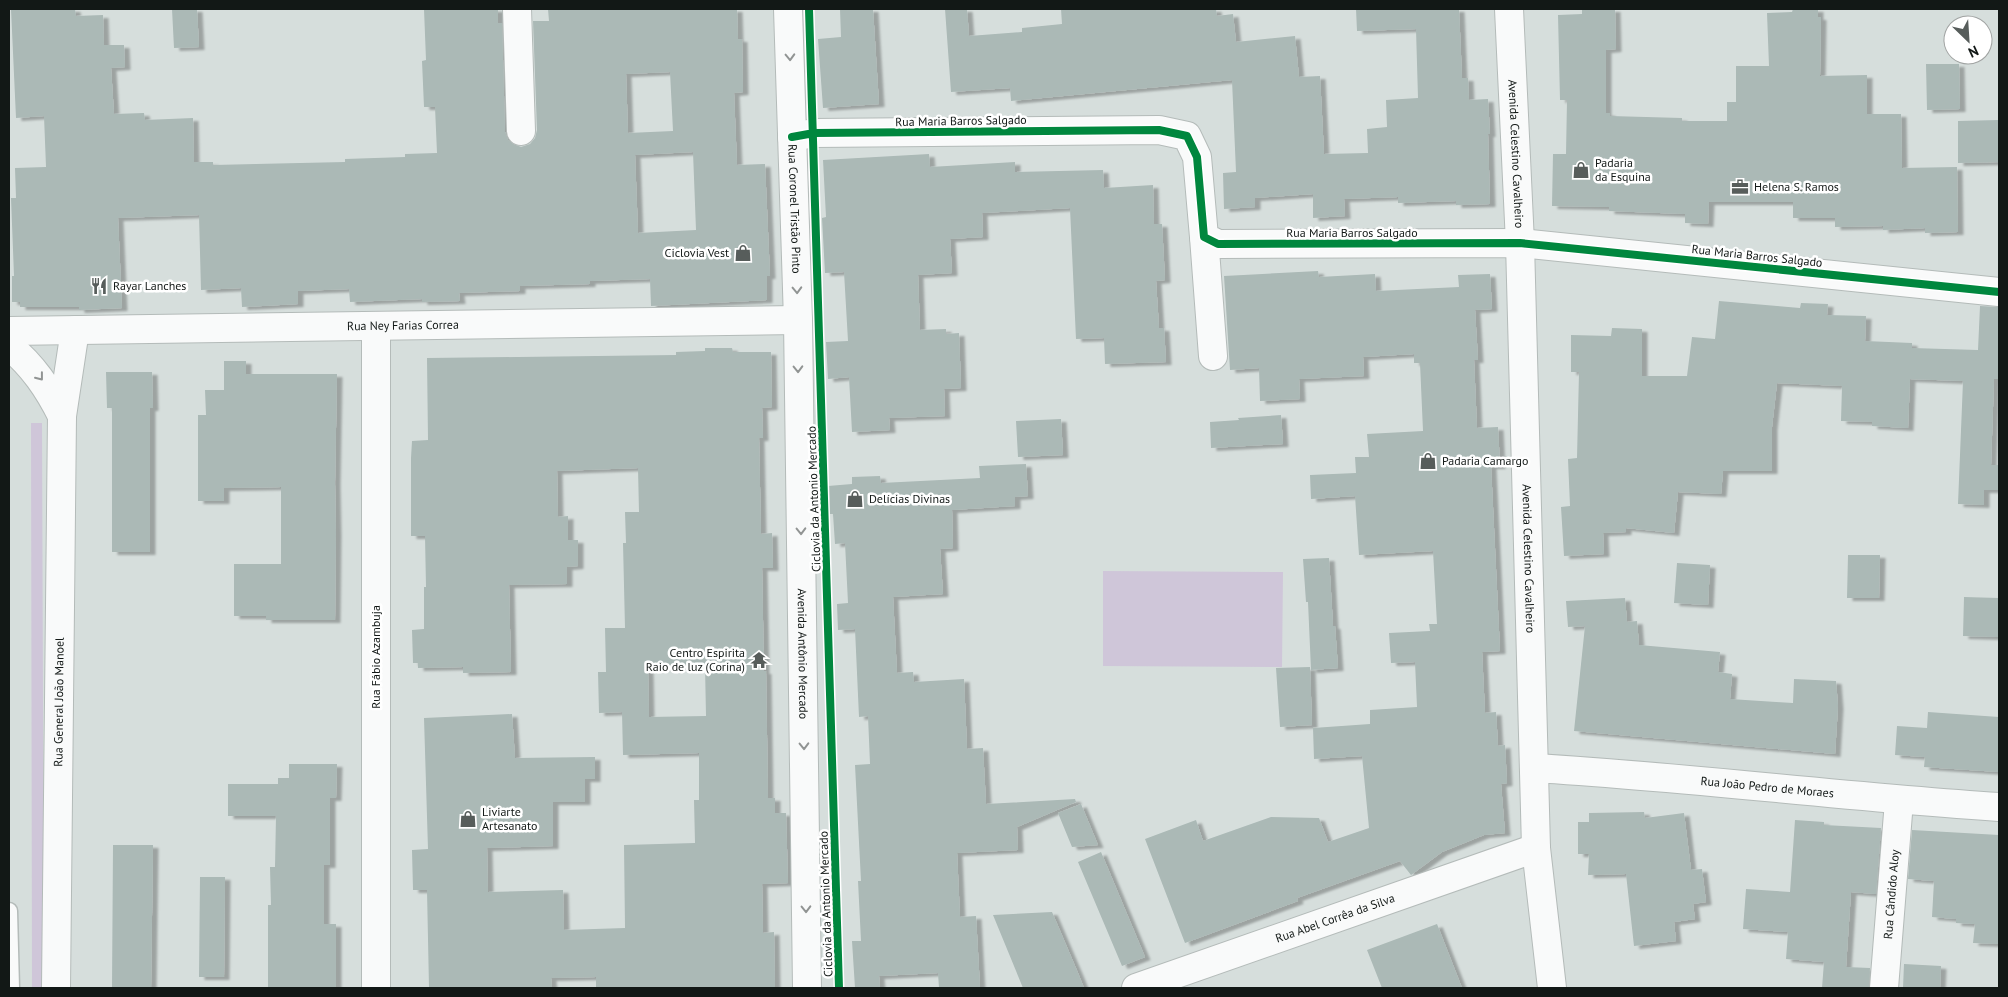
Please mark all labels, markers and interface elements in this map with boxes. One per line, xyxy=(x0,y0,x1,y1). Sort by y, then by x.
north arrow xyxy=(1943,15,1993,65)
text: N xyxy=(1966,42,1981,62)
one-way arrow xyxy=(785,54,795,62)
street label: Avenida Celestino Cavalheiro xyxy=(1505,79,1527,229)
street label: Rua Maria Barros Salgado xyxy=(895,112,1027,129)
street label: Rua Coronel Tristão Pinto xyxy=(785,144,805,274)
place label: Padaria da Esquina xyxy=(1595,155,1651,184)
shop icon: Padaria da Esquina xyxy=(1571,160,1591,180)
office icon: Helena S. Ramos xyxy=(1730,177,1750,197)
place label: Helena S. Ramos xyxy=(1754,179,1839,194)
street label: Rua Maria Barros Salgado xyxy=(1286,225,1418,240)
street label: Rua Maria Barros Salgado xyxy=(1691,241,1823,270)
shop icon: Ciclovia Vest xyxy=(733,243,753,263)
place label: Ciclovia Vest xyxy=(665,245,729,260)
restaurant icon: Rayar Lanches xyxy=(89,276,109,296)
place label: Rayar Lanches xyxy=(113,278,186,293)
one-way arrow xyxy=(792,286,802,294)
street label: Rua Ney Farias Correa xyxy=(347,317,459,333)
one-way arrow xyxy=(793,365,804,373)
one-way arrow xyxy=(34,372,43,381)
street label: Ciclovia da Antonio Mercado xyxy=(803,426,824,572)
shop icon: Padaria Camargo xyxy=(1418,451,1438,471)
place label: Padaria Camargo xyxy=(1442,453,1528,468)
street label: Avenida Celestino Cavalheiro xyxy=(1519,484,1538,633)
shop icon: Delícias Divinas xyxy=(845,489,865,509)
place label: Delícias Divinas xyxy=(869,491,950,506)
one-way arrow xyxy=(796,528,806,535)
street label: Avenida Antônio Mercado xyxy=(795,588,811,719)
street label: Rua Fábio Azambuja xyxy=(368,605,383,709)
street label: Rua General João Manoel xyxy=(50,637,67,767)
place label: Centro Espirita Raio de luz (Corina) xyxy=(646,645,745,674)
temple icon: Centro Espirita Raio de luz (Corina) xyxy=(749,650,769,670)
one-way arrow xyxy=(799,742,809,750)
street label: Rua João Pedro de Moraes xyxy=(1700,773,1835,800)
place label: Liviarte Artesanato xyxy=(482,804,537,833)
shop icon: Liviarte Artesanato xyxy=(458,809,478,829)
street label: Ciclovia da Antonio Mercado xyxy=(815,831,836,977)
street label: Rua Cândido Aloy xyxy=(1880,848,1902,940)
street label: Rua Abel Corrêa da Silva xyxy=(1273,890,1397,946)
one-way arrow xyxy=(801,905,811,913)

